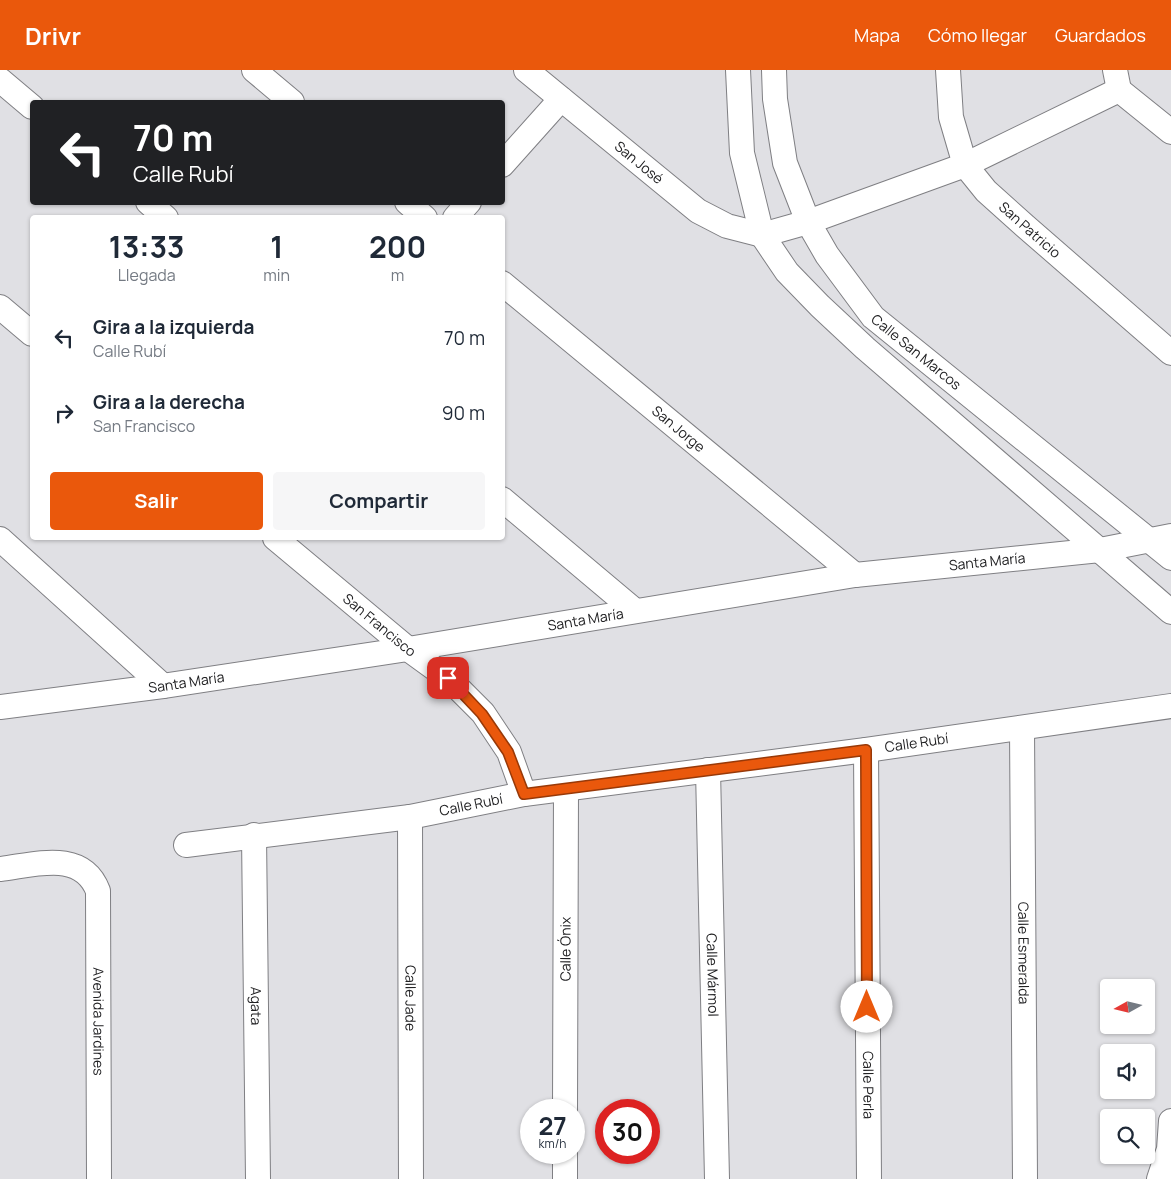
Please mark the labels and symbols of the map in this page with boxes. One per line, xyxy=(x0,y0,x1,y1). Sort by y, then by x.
street label: San José xyxy=(611,136,668,188)
street label: San Patricio xyxy=(995,197,1065,262)
street label: Calle San Marcos xyxy=(868,309,965,394)
street label: San Jorge xyxy=(648,401,709,456)
street label: Santa María xyxy=(948,548,1026,574)
street label: San Francisco xyxy=(339,589,420,661)
street label: Santa María xyxy=(546,603,625,635)
pin xyxy=(427,657,469,699)
street label: Santa María xyxy=(147,667,226,697)
street label: Calle Rubí xyxy=(883,728,950,756)
street label: Calle Rubí xyxy=(438,789,504,820)
street label: Calle Esmeralda xyxy=(1014,902,1034,1004)
street label: Calle Ónix xyxy=(555,916,575,981)
street label: Calle Mármol xyxy=(703,933,723,1017)
street label: Calle Jade xyxy=(401,965,421,1031)
street label: Avenida Jardines xyxy=(89,967,109,1076)
north arrow xyxy=(1100,979,1155,1034)
position arrow xyxy=(840,980,892,1032)
street label: Agata xyxy=(247,987,266,1025)
street label: Calle Perla xyxy=(859,1051,879,1119)
speed limit sign: 30 xyxy=(595,1099,660,1164)

